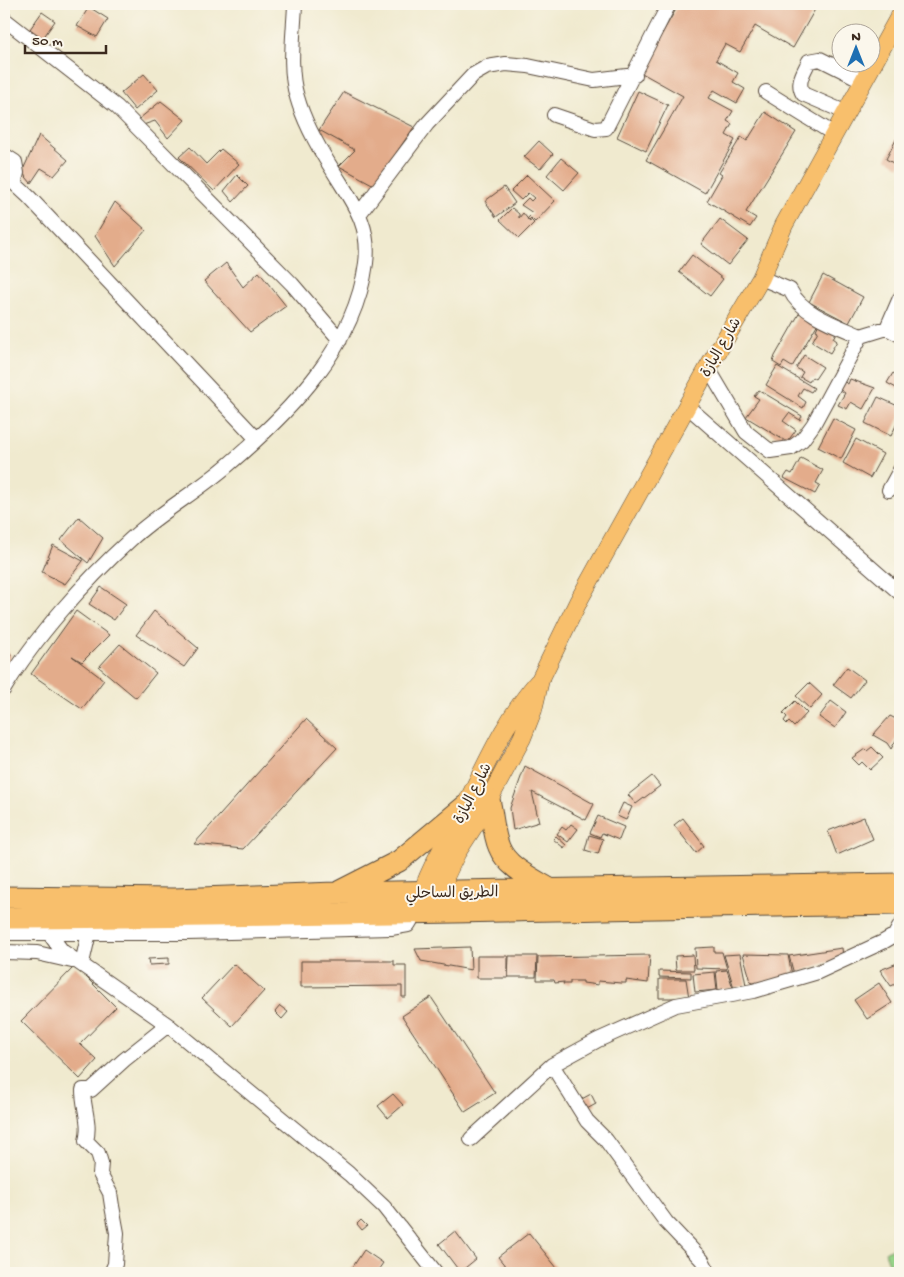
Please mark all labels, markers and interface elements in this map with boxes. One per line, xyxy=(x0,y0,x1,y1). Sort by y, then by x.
scale bar xyxy=(25,22,106,54)
north arrow xyxy=(832,22,882,72)
text: N xyxy=(851,29,861,46)
text: 50 m xyxy=(32,33,63,51)
street label: شارع البازة xyxy=(698,315,746,381)
street label: شارع البازة xyxy=(451,761,497,827)
street label: الطريق الساحلي xyxy=(406,884,499,906)

